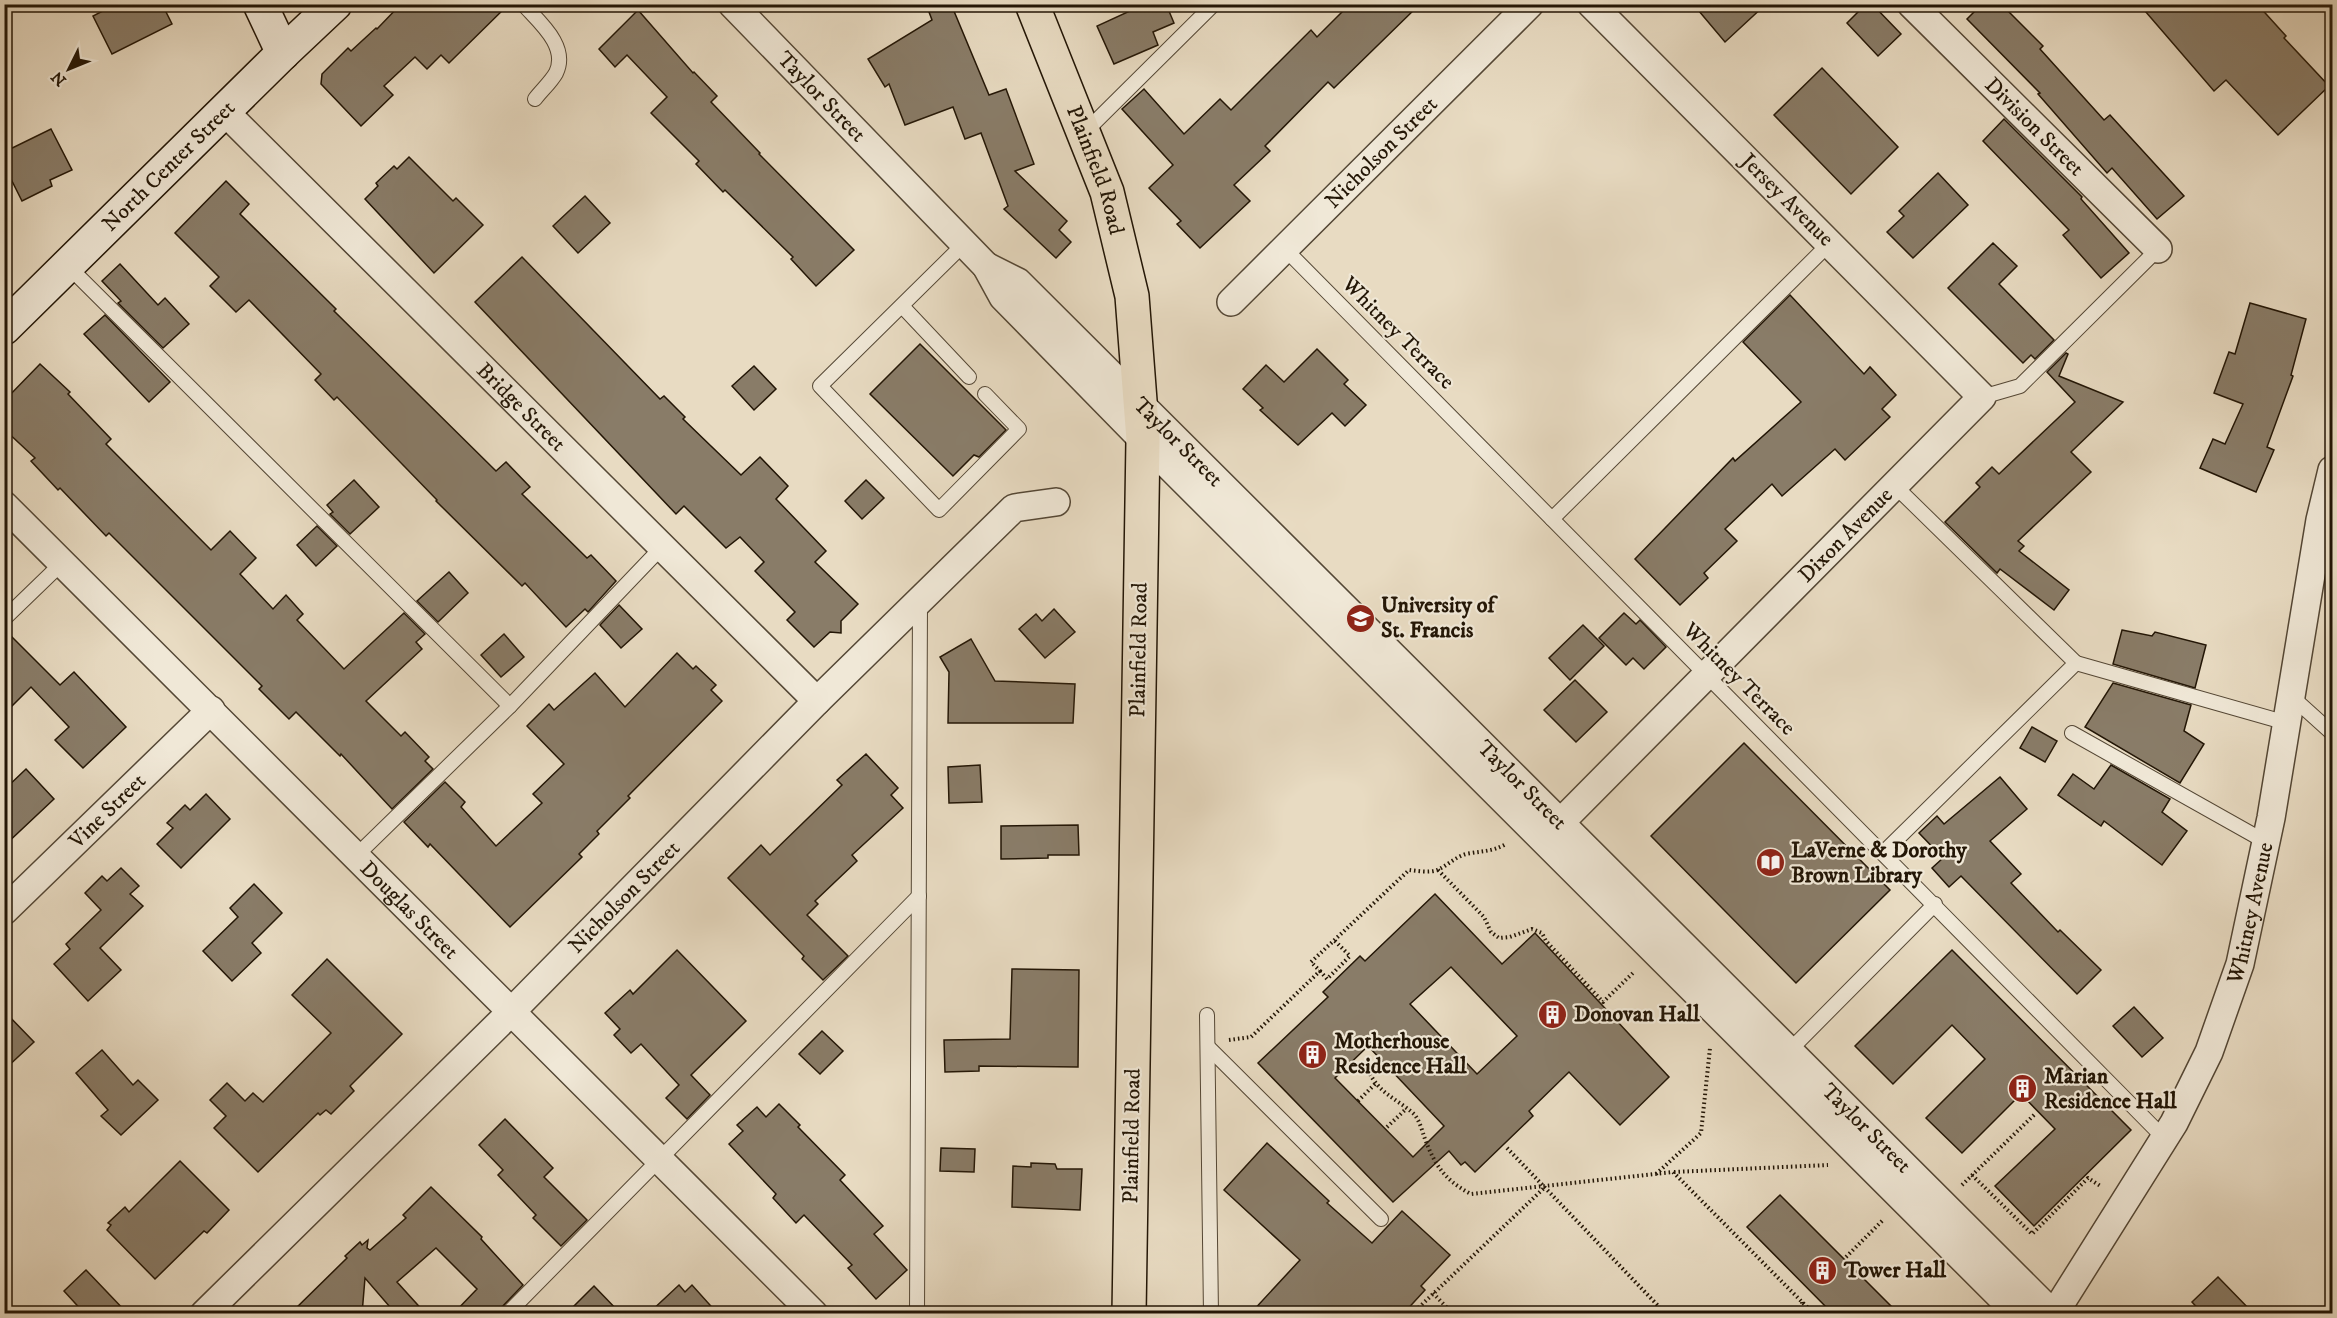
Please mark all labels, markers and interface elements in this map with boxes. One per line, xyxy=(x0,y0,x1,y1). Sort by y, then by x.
north arrow xyxy=(39,39,99,99)
street label: Taylor Street xyxy=(772,46,872,148)
text: N xyxy=(47,67,71,90)
street label: Division Street xyxy=(1979,71,2090,182)
street label: Nicholson Street xyxy=(1319,91,1443,214)
street label: North Center Street xyxy=(96,94,241,237)
street label: Plainfield Road xyxy=(1060,102,1130,237)
street label: Jersey Avenue xyxy=(1733,146,1839,252)
street label: Whitney Terrace xyxy=(1335,270,1460,395)
street label: Bridge Street xyxy=(471,357,572,457)
street label: Taylor Street xyxy=(1128,391,1229,492)
street label: Dixon Avenue xyxy=(1792,482,1898,588)
street label: Plainfield Road xyxy=(1124,582,1154,718)
place label: University of St. Francis xyxy=(1381,592,1498,644)
school or university icon: University of St. Francis xyxy=(1344,602,1376,634)
street label: Whitney Terrace xyxy=(1676,616,1801,741)
street label: Taylor Street xyxy=(1472,734,1573,835)
street label: Vine Street xyxy=(62,767,151,855)
street label: Nicholson Street xyxy=(563,835,686,959)
place label: LaVerne & Dorothy Brown Library xyxy=(1791,837,1967,889)
street label: Whitney Avenue xyxy=(2220,840,2279,988)
library icon: LaVerne & Dorothy Brown Library xyxy=(1754,847,1786,879)
street label: Douglas Street xyxy=(354,855,464,965)
building icon: Donovan Hall xyxy=(1537,998,1569,1030)
place label: Donovan Hall xyxy=(1574,1001,1700,1028)
place label: Motherhouse Residence Hall xyxy=(1334,1028,1467,1080)
building icon: Motherhouse Residence Hall xyxy=(1297,1038,1329,1070)
place label: Marian Residence Hall xyxy=(2044,1063,2177,1115)
street label: Plainfield Road xyxy=(1117,1068,1147,1204)
building icon: Marian Residence Hall xyxy=(2007,1073,2039,1105)
street label: Taylor Street xyxy=(1816,1077,1917,1179)
building icon: Tower Hall xyxy=(1807,1254,1839,1286)
place label: Tower Hall xyxy=(1843,1257,1946,1284)

